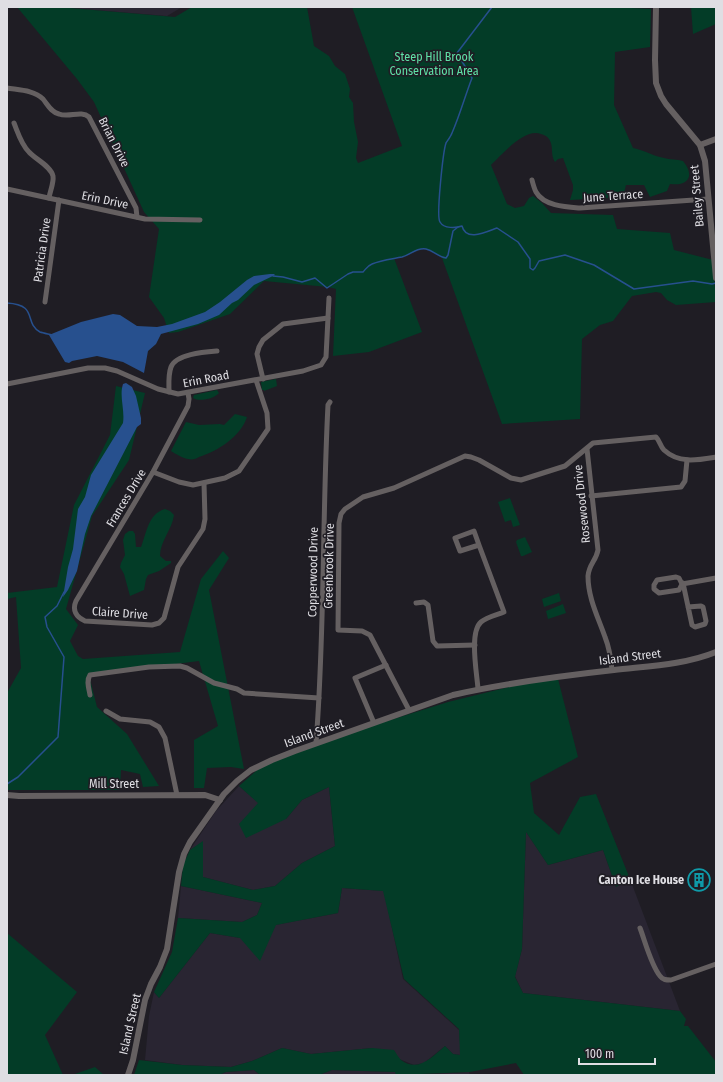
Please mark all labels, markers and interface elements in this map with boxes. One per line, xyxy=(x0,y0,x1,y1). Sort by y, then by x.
park label: Steep Hill Brook Conservation Area xyxy=(389,50,479,78)
street label: Brian Drive xyxy=(95,115,133,169)
street label: Bailey Street xyxy=(687,164,707,228)
street label: June Terrace xyxy=(582,187,644,205)
street label: Erin Drive xyxy=(80,188,130,212)
street label: Patricia Drive xyxy=(31,217,53,283)
street label: Erin Road xyxy=(182,368,230,390)
street label: Rosewood Drive xyxy=(571,464,593,544)
street label: Frances Drive xyxy=(103,466,149,529)
street label: Greenbrook Drive xyxy=(321,523,337,609)
street label: Copperwood Drive xyxy=(305,527,321,617)
street label: Claire Drive xyxy=(92,604,148,622)
street label: Island Street xyxy=(598,646,662,668)
street label: Island Street xyxy=(282,716,346,750)
street label: Mill Street xyxy=(89,777,139,791)
building icon: Canton Ice House xyxy=(686,867,712,893)
place label: Canton Ice House xyxy=(598,873,684,887)
street label: Island Street xyxy=(116,992,144,1056)
scale bar xyxy=(579,1040,655,1066)
text: 100 m xyxy=(585,1047,614,1061)

